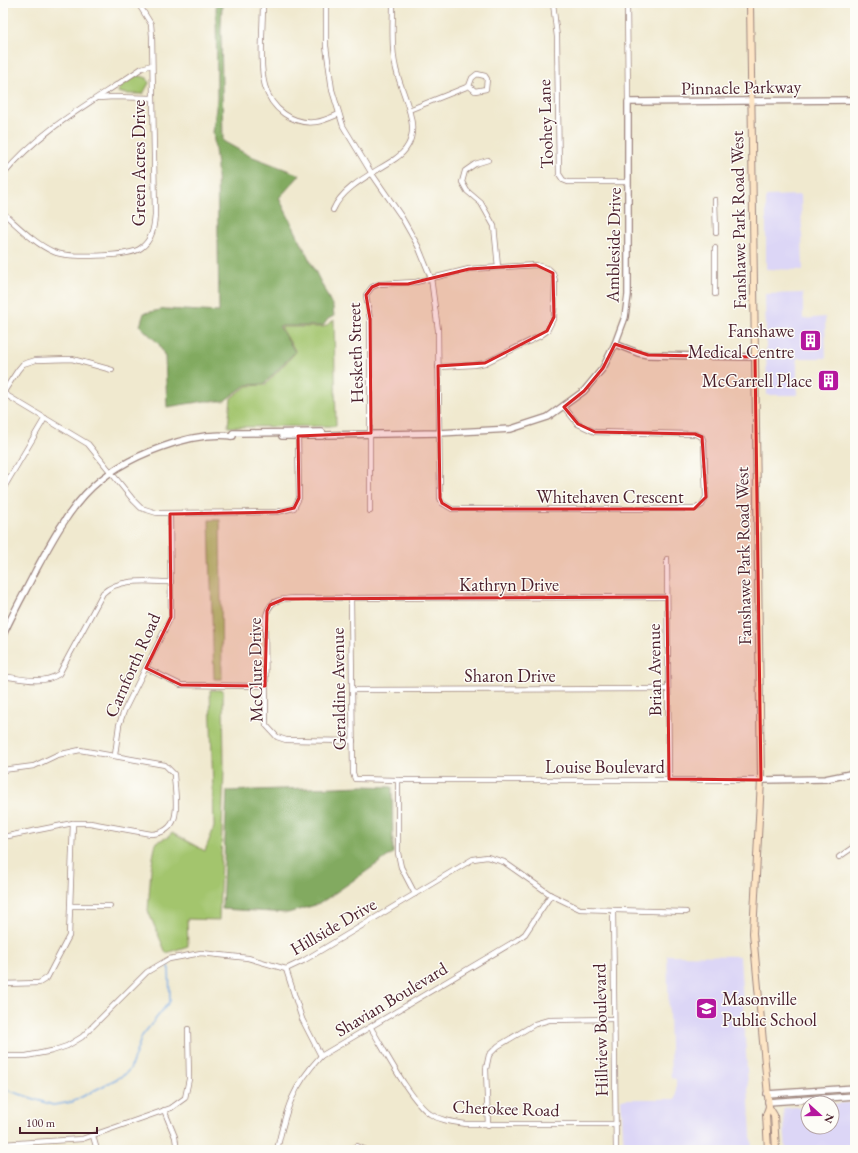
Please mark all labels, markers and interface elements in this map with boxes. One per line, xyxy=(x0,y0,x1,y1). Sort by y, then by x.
street label: Pinnacle Parkway xyxy=(681,74,802,100)
street label: Toohey Lane xyxy=(532,79,558,169)
street label: Green Acres Drive xyxy=(127,100,150,226)
street label: Fanshawe Park Road West xyxy=(725,130,751,309)
street label: Ambleside Drive xyxy=(600,187,626,304)
street label: Hesketh Street xyxy=(342,302,368,404)
place label: Fanshawe Medical Centre xyxy=(688,319,794,363)
building icon: Fanshawe Medical Centre xyxy=(797,327,823,353)
building icon: McGarrell Place xyxy=(815,367,841,393)
place label: McGarrell Place xyxy=(702,369,812,392)
street label: Fanshawe Park Road West xyxy=(730,466,756,645)
street label: Whitehaven Crescent xyxy=(536,485,684,508)
street label: Kathryn Drive xyxy=(459,573,559,596)
street label: Carnforth Road xyxy=(99,608,166,721)
street label: McClure Drive xyxy=(243,617,267,723)
street label: Brian Avenue xyxy=(642,623,666,717)
street label: Geraldine Avenue xyxy=(325,627,351,751)
street label: Sharon Drive xyxy=(464,664,556,687)
street label: Louise Boulevard xyxy=(545,755,666,778)
street label: Hillside Drive xyxy=(286,892,380,960)
street label: Shavian Boulevard xyxy=(331,956,452,1042)
street label: Hillview Boulevard xyxy=(587,962,613,1097)
place label: Masonville Public School xyxy=(722,987,817,1031)
school or university icon: Masonville Public School xyxy=(693,995,719,1021)
street label: Cherokee Road xyxy=(452,1095,561,1121)
north arrow xyxy=(800,1095,840,1135)
scale bar xyxy=(20,1109,97,1135)
text: N xyxy=(821,1112,837,1125)
text: 100 m xyxy=(26,1115,56,1131)

